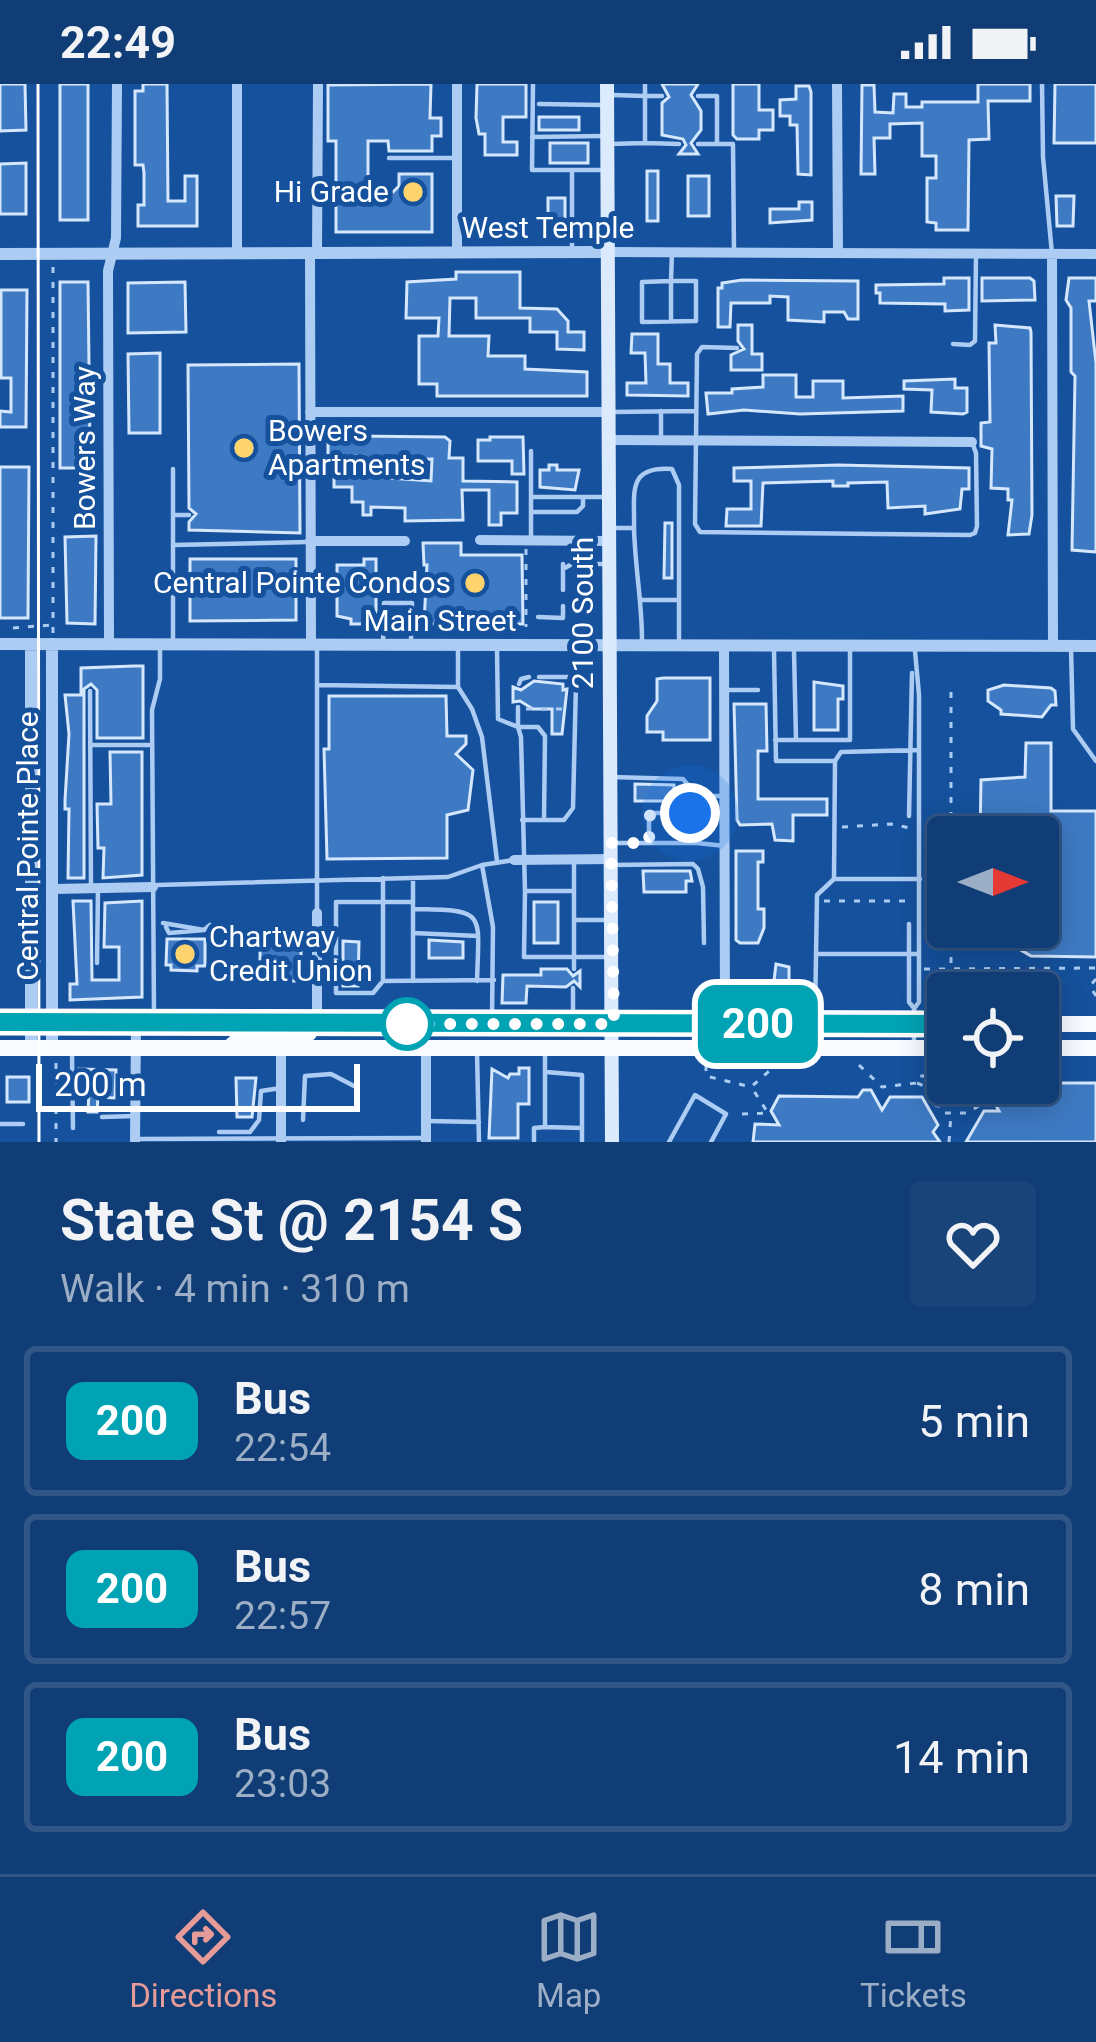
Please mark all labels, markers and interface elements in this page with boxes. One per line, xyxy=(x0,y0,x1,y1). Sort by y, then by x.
text: 22:49 xyxy=(60,16,176,69)
place label: Hi Grade xyxy=(274,174,389,209)
marker: Hi Grade xyxy=(400,179,426,205)
street label: West Temple xyxy=(462,210,634,245)
street label: Bowers Way xyxy=(67,366,102,530)
place label: Bowers Apartments xyxy=(268,413,426,482)
marker: Bowers Apartments xyxy=(231,435,257,461)
street label: 2100 South xyxy=(565,537,600,689)
place label: Central Pointe Condos xyxy=(153,565,451,600)
marker: Central Pointe Condos xyxy=(462,570,488,596)
street label: Main Street xyxy=(364,603,516,638)
street label: Central Pointe Place xyxy=(10,711,45,981)
your location xyxy=(660,783,720,843)
north arrow xyxy=(927,816,1059,948)
map controls xyxy=(927,816,1059,1104)
place label: Chartway Credit Union xyxy=(209,919,373,988)
marker: Chartway Credit Union xyxy=(172,941,198,967)
button: locate xyxy=(927,972,1059,1104)
line badge: 200 xyxy=(689,985,827,1063)
unlabelled marker xyxy=(382,999,432,1049)
text: 200 xyxy=(722,999,794,1048)
scale bar xyxy=(36,1058,360,1111)
text: 200 m xyxy=(54,1065,147,1104)
button: heart xyxy=(910,1181,1036,1307)
text: State St @ 2154 S xyxy=(60,1187,523,1254)
text: Walk · 4 min · 310 m xyxy=(60,1266,410,1312)
text: Bus xyxy=(234,1372,311,1425)
text: 5 min xyxy=(918,1395,1030,1448)
text: 200 xyxy=(96,1396,168,1445)
text: 22:54 xyxy=(234,1425,331,1471)
text: Bus xyxy=(234,1540,311,1593)
text: 8 min xyxy=(918,1563,1030,1616)
text: 200 xyxy=(96,1564,168,1613)
text: 22:57 xyxy=(234,1593,331,1639)
text: Bus xyxy=(234,1708,311,1761)
text: 14 min xyxy=(893,1731,1030,1784)
text: 200 xyxy=(96,1732,168,1781)
text: 23:03 xyxy=(234,1761,331,1807)
tab: Directions xyxy=(129,1904,277,2015)
tab: Map xyxy=(536,1904,602,2015)
tab: Tickets xyxy=(860,1904,967,2015)

